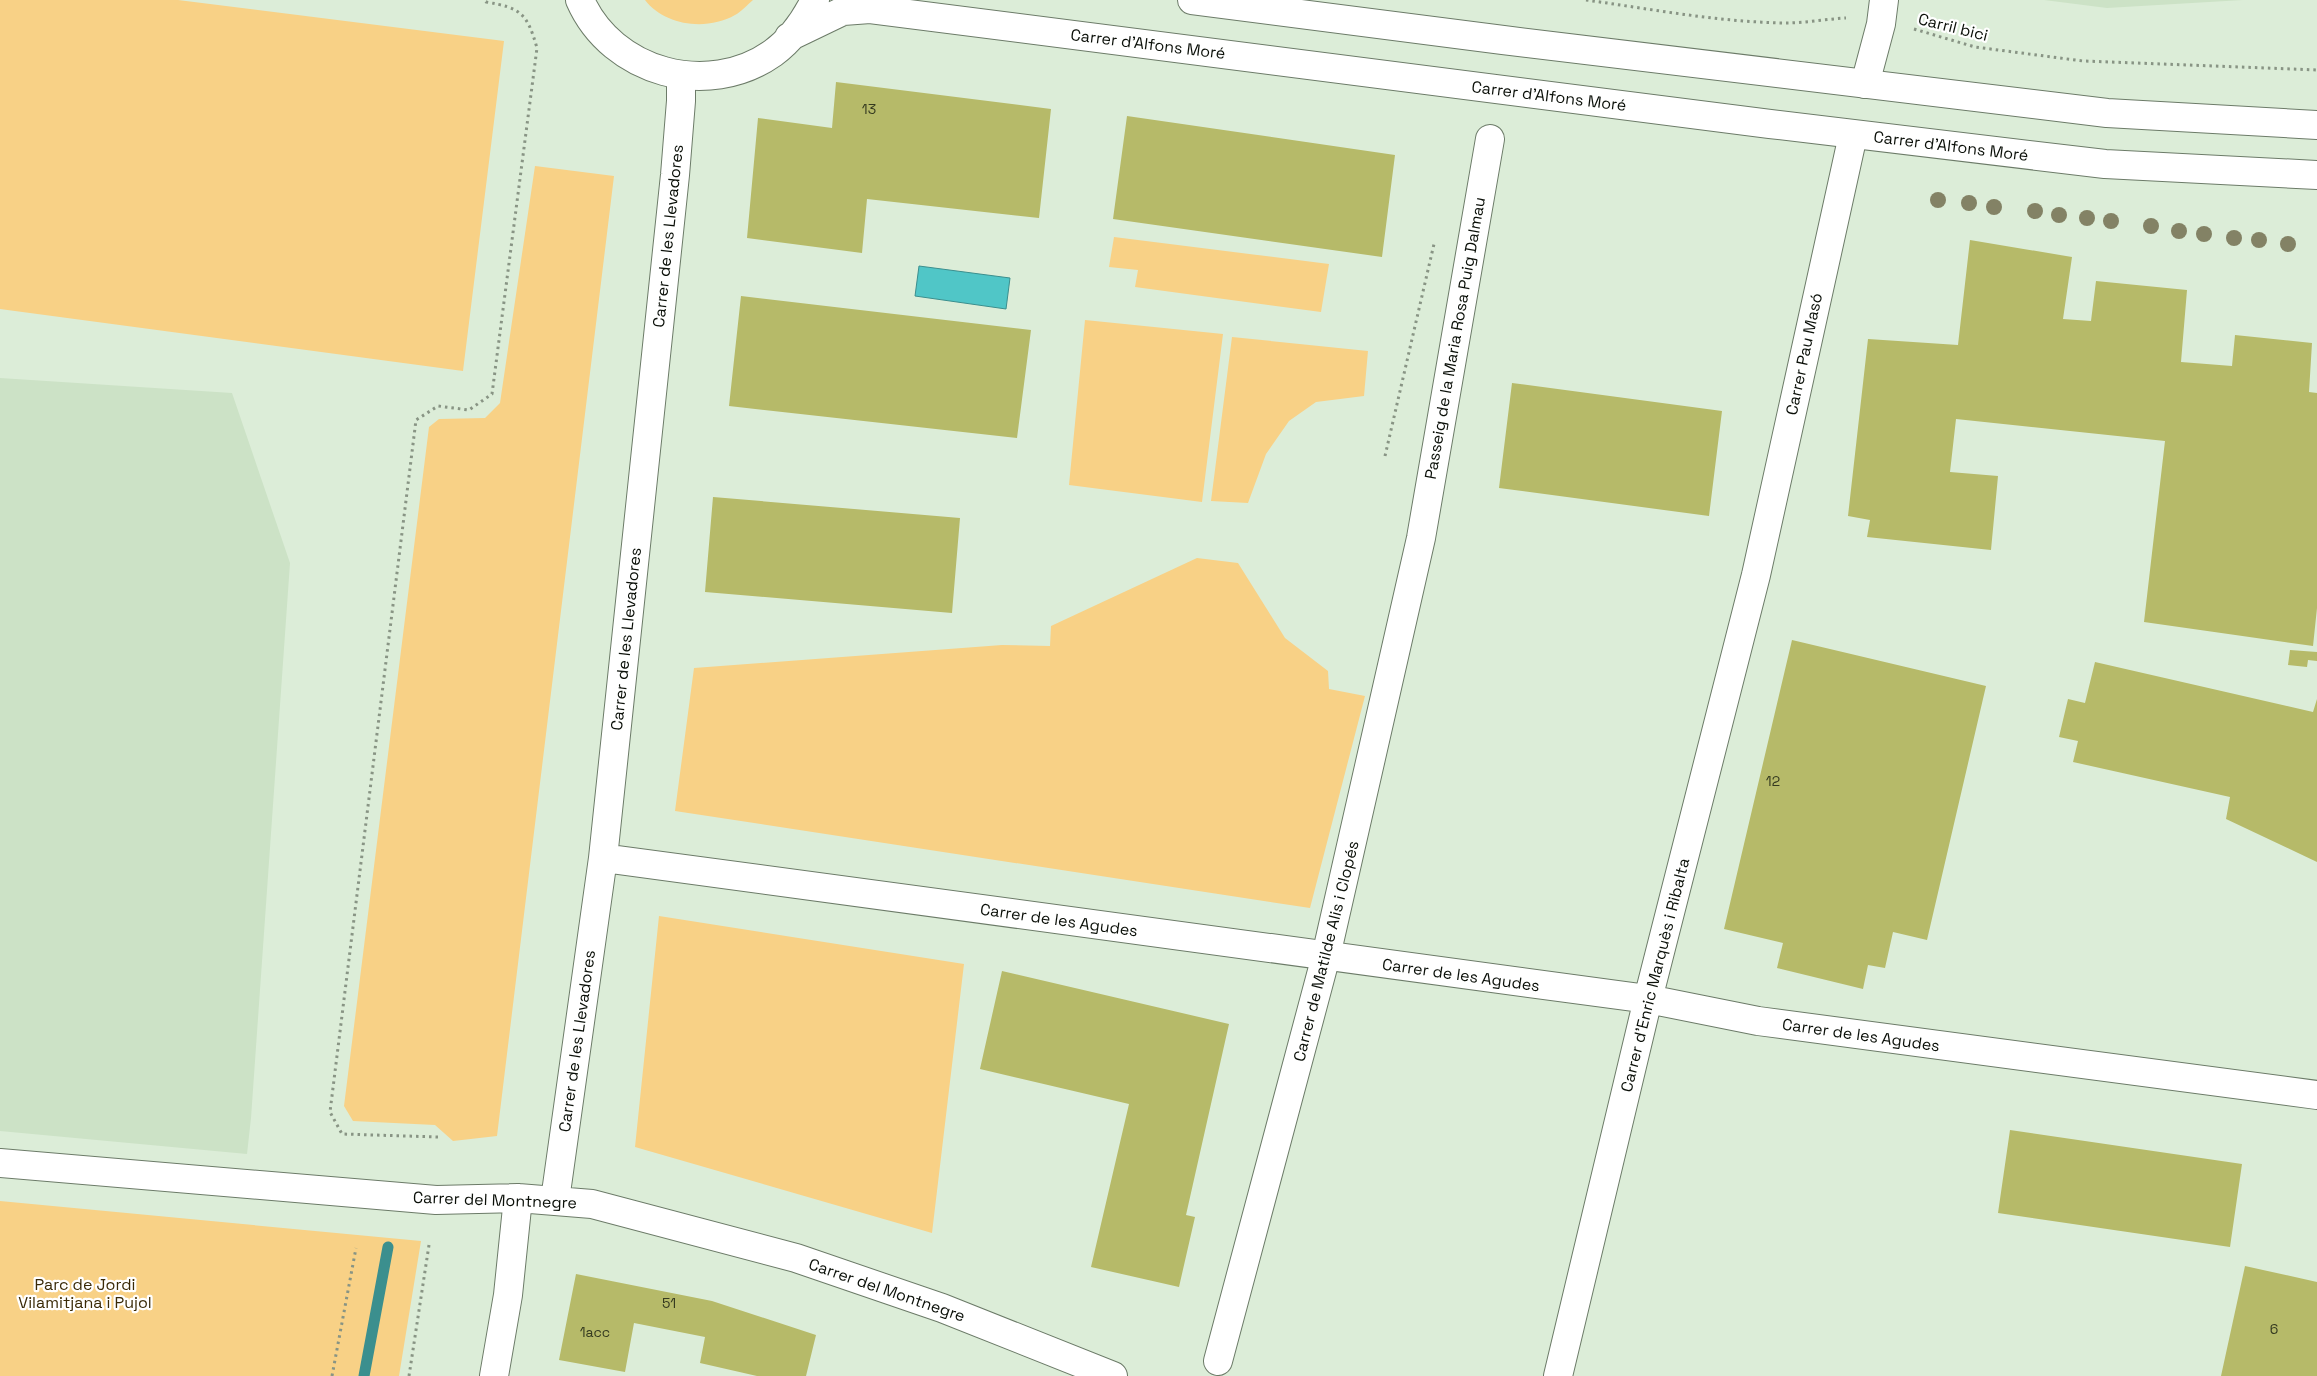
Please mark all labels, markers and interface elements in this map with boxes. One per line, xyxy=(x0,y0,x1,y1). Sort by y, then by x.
street label: Carril bici xyxy=(1916,8,1990,46)
street label: Carrer d'Alfons Moré xyxy=(1069,24,1227,64)
street label: Carrer d'Alfons Moré xyxy=(1470,76,1628,116)
house number: 13 xyxy=(862,100,876,118)
street label: Carrer d'Alfons Moré xyxy=(1872,126,2030,166)
street label: Carrer de les Llevadores xyxy=(648,144,688,328)
street label: Passeig de la Maria Rosa Puig Dalmau xyxy=(1420,195,1490,481)
street label: Carrer Pau Masó xyxy=(1781,291,1827,417)
street label: Carrer de les Llevadores xyxy=(606,547,646,731)
house number: 12 xyxy=(1766,772,1780,790)
street label: Carrer de Matilde Alis i Clopés xyxy=(1288,838,1364,1064)
street label: Carrer d'Enric Marquès i Ribalta xyxy=(1616,856,1694,1094)
street label: Carrer de les Agudes xyxy=(979,899,1139,941)
street label: Carrer de les Llevadores xyxy=(554,949,600,1133)
street label: Carrer de les Agudes xyxy=(1381,954,1541,996)
street label: Carrer de les Agudes xyxy=(1781,1014,1941,1056)
street label: Carrer del Montnegre xyxy=(413,1187,577,1213)
street label: Carrer del Montnegre xyxy=(806,1253,968,1327)
park label: Parc de Jordi Vilamitjana i Pujol xyxy=(18,1274,152,1313)
house number: 51 xyxy=(662,1294,676,1312)
house number: 6 xyxy=(2270,1320,2278,1338)
house number: 1acc xyxy=(580,1323,610,1341)

